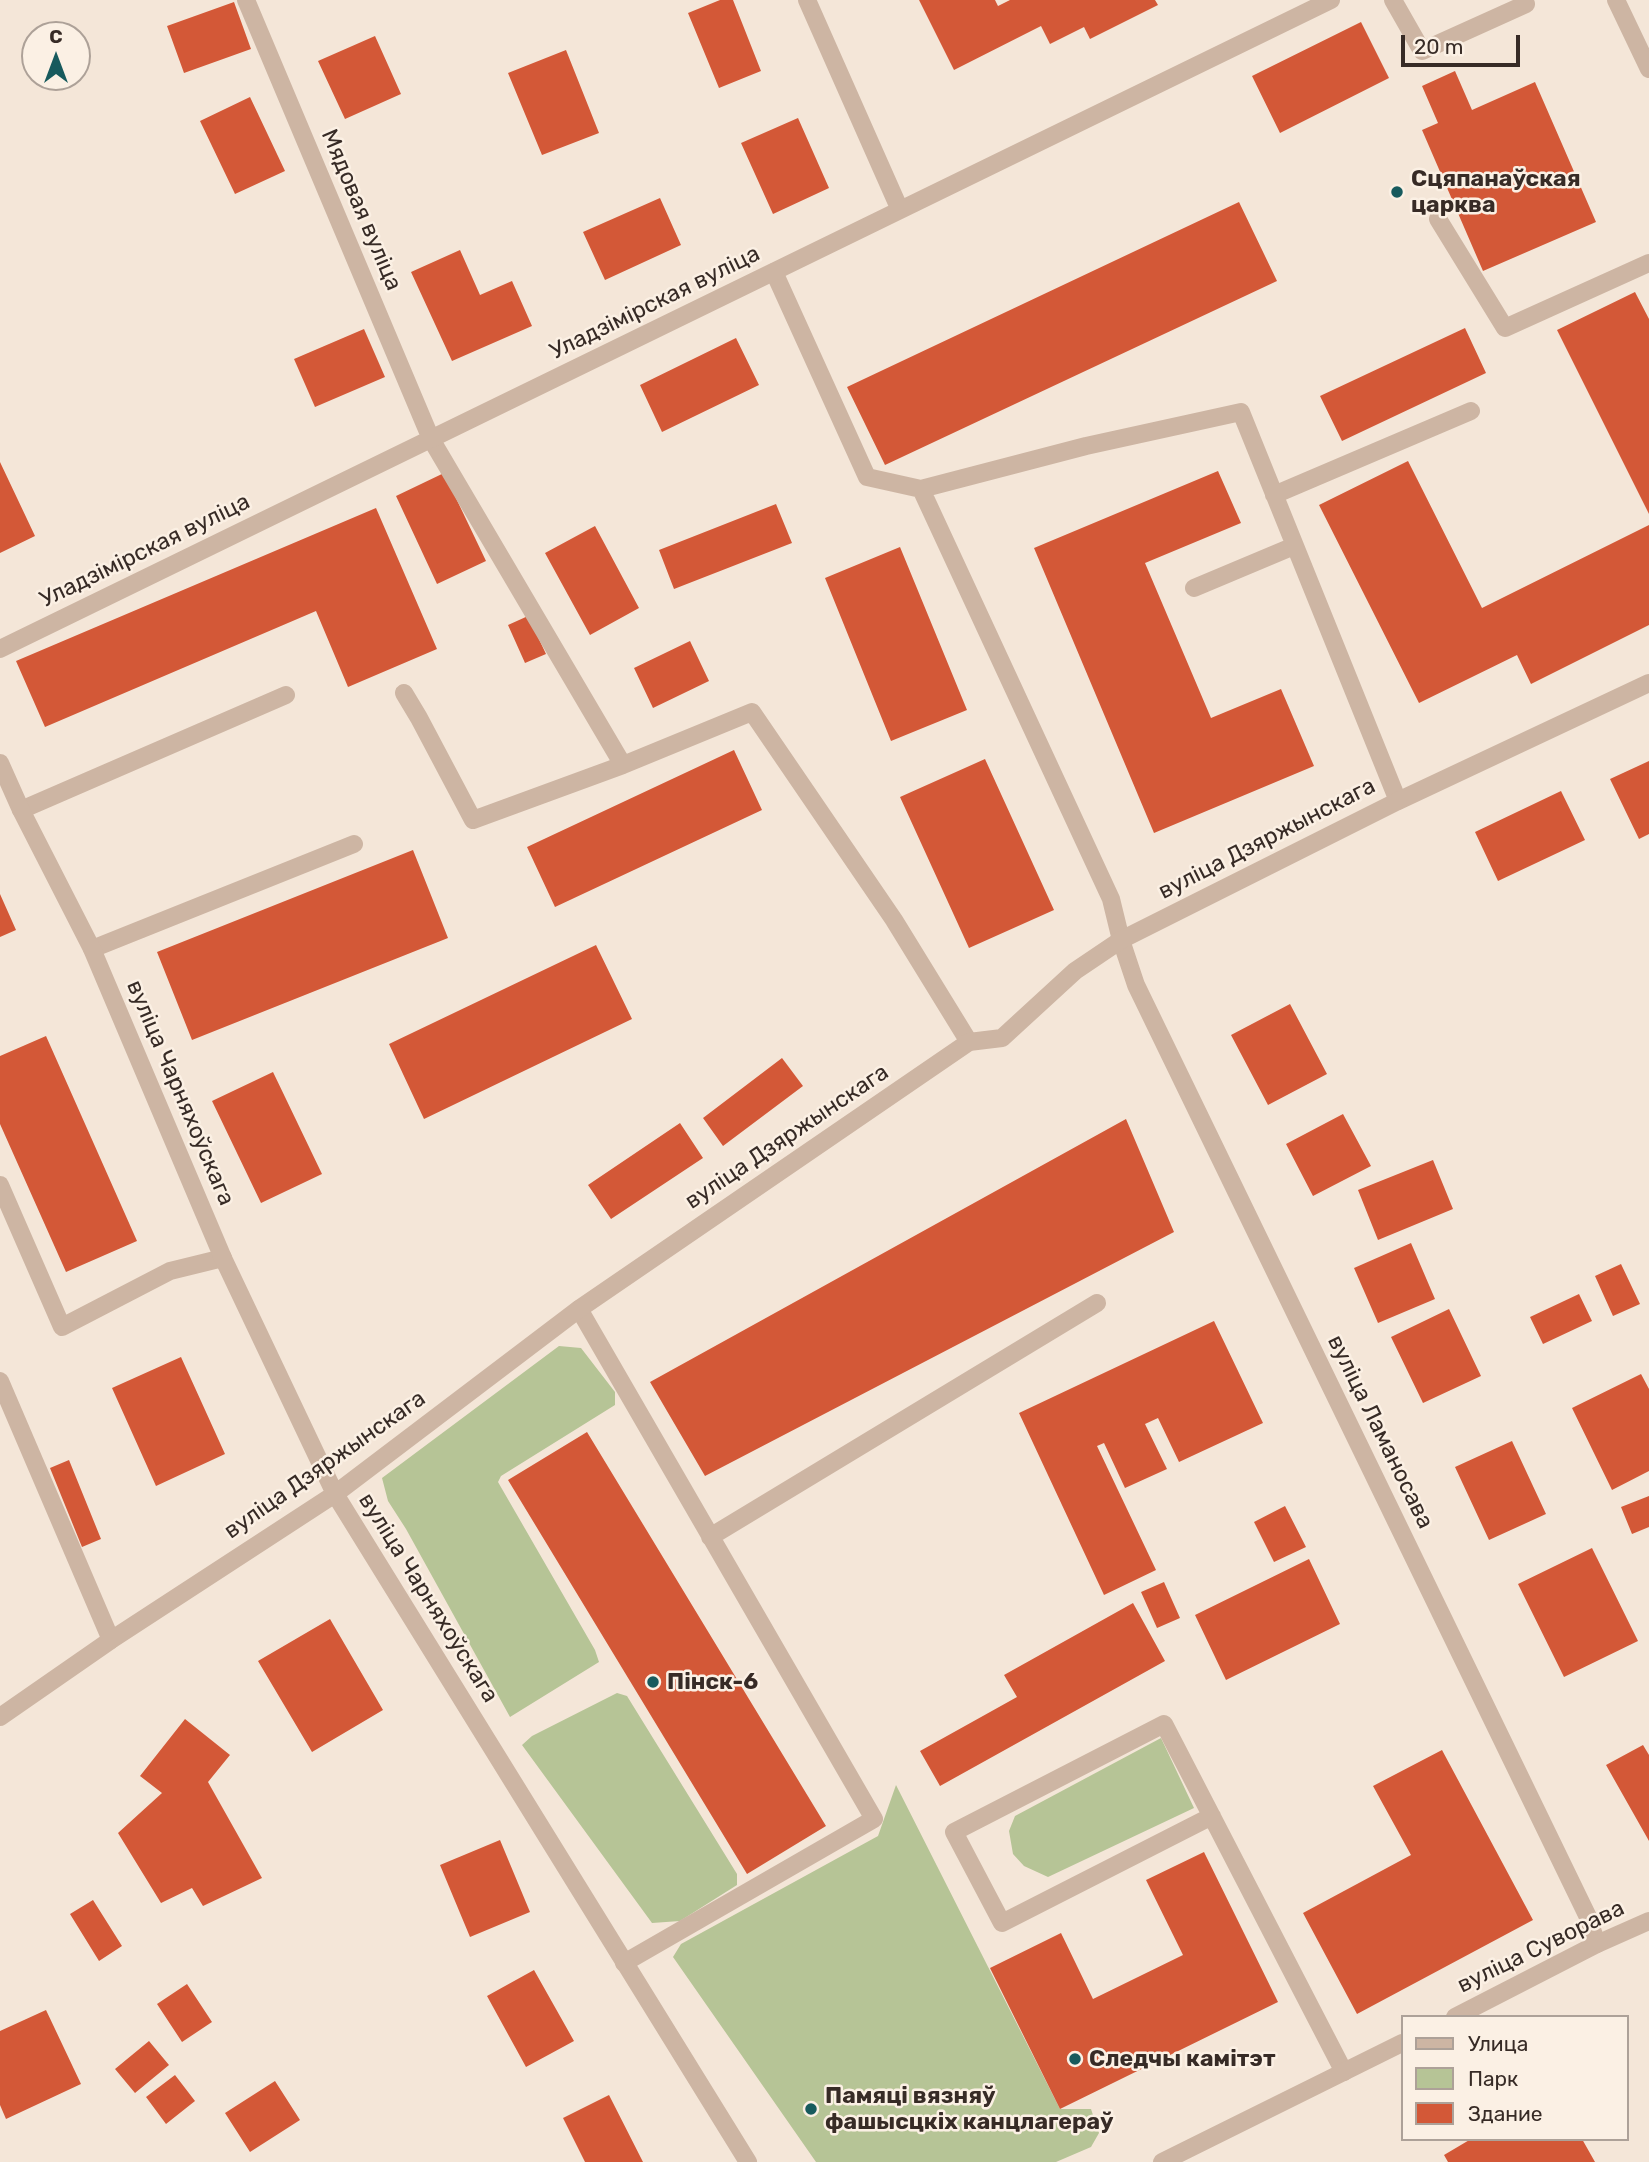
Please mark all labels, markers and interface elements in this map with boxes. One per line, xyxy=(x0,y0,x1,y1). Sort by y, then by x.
north arrow xyxy=(21,21,91,91)
scale bar xyxy=(1404,21,1523,65)
text: С xyxy=(49,25,63,48)
text: 20 m xyxy=(1414,34,1463,59)
street label: Мядовая вуліца xyxy=(315,125,407,295)
place label: Сцяпанаўская царква xyxy=(1411,165,1581,219)
marker: Сцяпанаўская царква xyxy=(1389,184,1405,200)
street label: Уладзімірская вуліца xyxy=(545,240,765,366)
street label: Уладзімірская вуліца xyxy=(35,488,255,614)
street label: вуліца Дзяржынскага xyxy=(1154,772,1380,906)
street label: вуліца Чарняхоўскага xyxy=(120,976,240,1210)
street label: вуліца Дзяржынскага xyxy=(680,1059,894,1215)
street label: вуліца Ламаносава xyxy=(1321,1331,1439,1533)
street label: вуліца Дзяржынскага xyxy=(219,1385,431,1545)
street label: вуліца Чарняхоўскага xyxy=(352,1488,504,1708)
place label: Пінск-6 xyxy=(667,1668,758,1696)
marker: Пінск-6 xyxy=(645,1674,661,1690)
street label: вуліца Суворава xyxy=(1453,1895,1629,1999)
legend xyxy=(1400,2015,1628,2141)
text: Улица xyxy=(1468,2031,1528,2056)
place label: Следчы камітэт xyxy=(1089,2045,1276,2073)
marker: Следчы камітэт xyxy=(1067,2051,1083,2067)
text: Парк xyxy=(1468,2066,1518,2091)
place label: Памяці вязняў фашысцкіх канцлагераў xyxy=(825,2082,1114,2136)
marker: Памяці вязняў фашысцкіх канцлагераў xyxy=(803,2101,819,2117)
text: Здание xyxy=(1468,2101,1543,2126)

